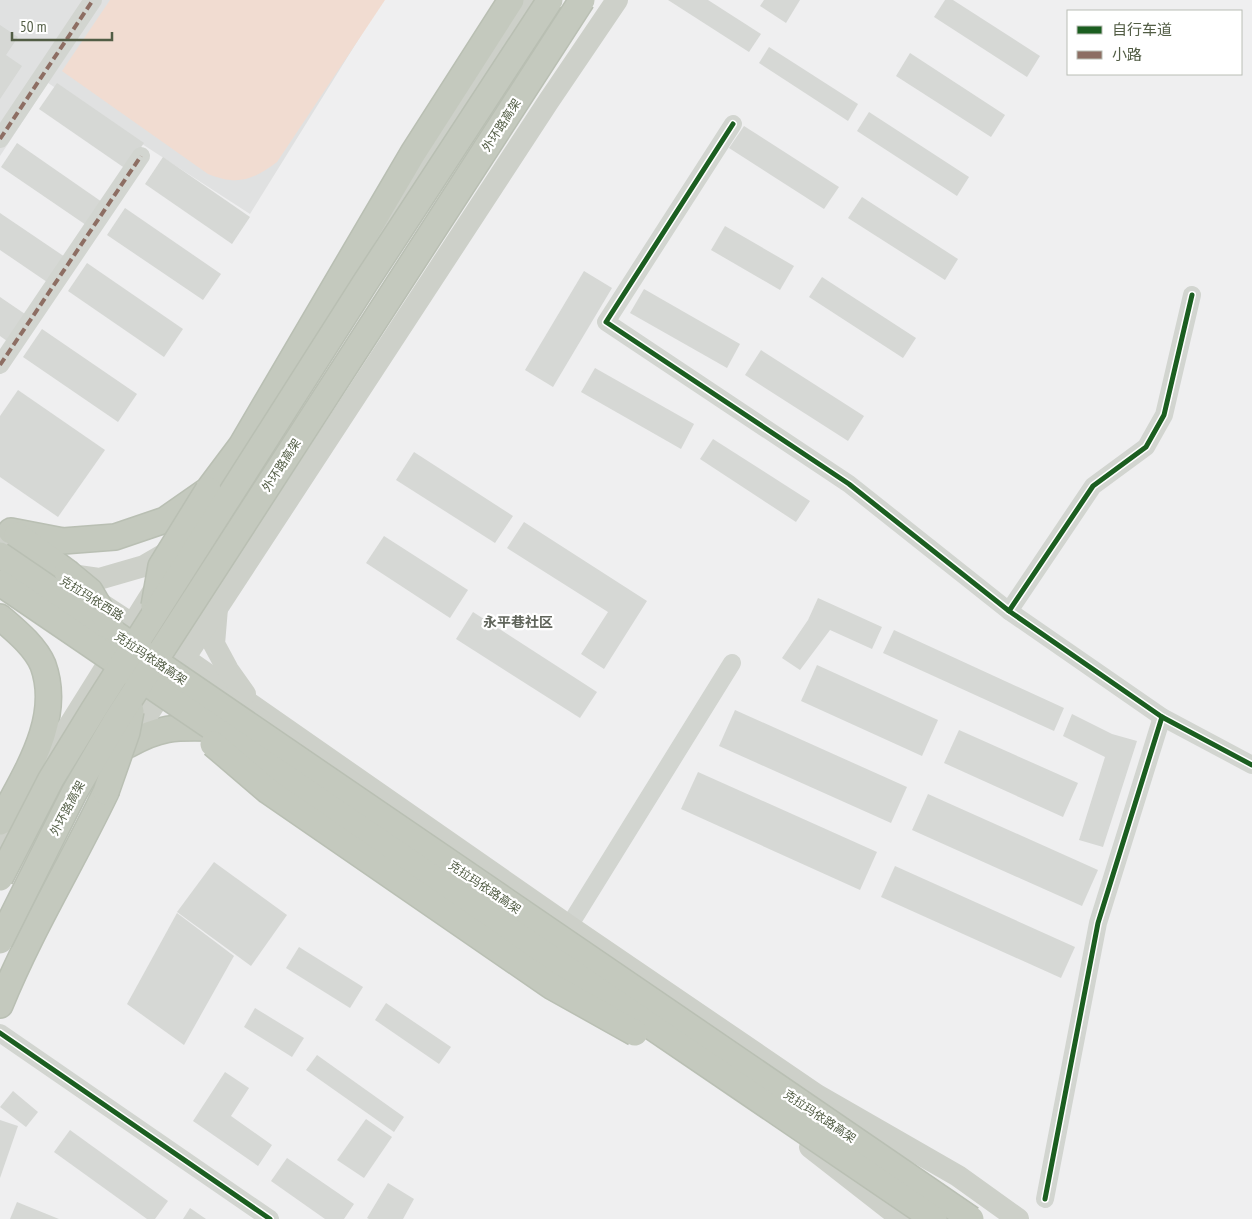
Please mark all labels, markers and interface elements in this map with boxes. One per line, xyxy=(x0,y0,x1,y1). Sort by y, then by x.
scale bar xyxy=(12,10,112,42)
legend xyxy=(1067,10,1242,75)
text: 50 m xyxy=(20,17,46,36)
text: 自行车道 xyxy=(1112,20,1172,39)
text: 小路 xyxy=(1112,45,1142,64)
street label: 外环路高架 xyxy=(478,96,524,154)
street label: 外环路高架 xyxy=(258,436,304,494)
street label: 克拉玛依西路 xyxy=(57,573,127,623)
district label: 永平巷社区 xyxy=(483,613,553,631)
street label: 克拉玛依路高架 xyxy=(112,628,190,688)
street label: 外环路高架 xyxy=(46,778,88,838)
street label: 克拉玛依路高架 xyxy=(446,857,524,917)
street label: 克拉玛依路高架 xyxy=(781,1086,859,1146)

